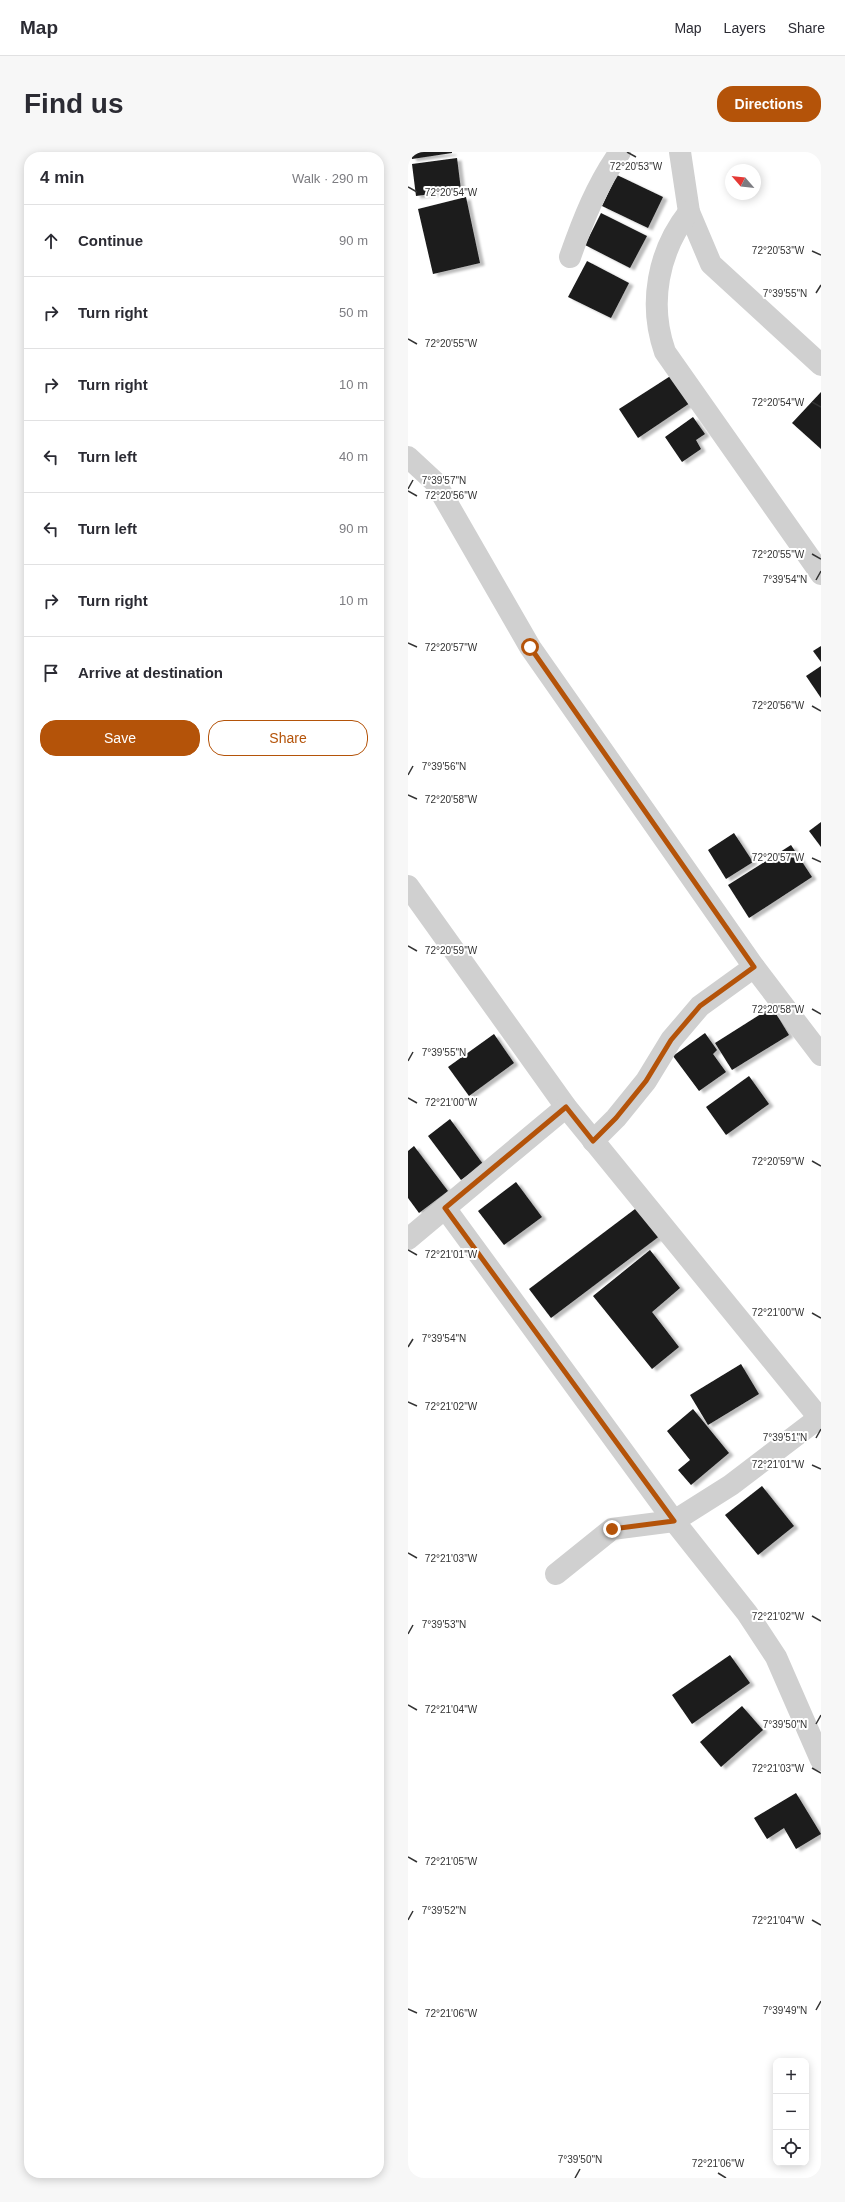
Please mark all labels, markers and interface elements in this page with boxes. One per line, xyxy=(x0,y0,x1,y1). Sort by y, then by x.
text: Map xyxy=(20,17,58,38)
text: Map xyxy=(674,20,702,36)
text: Layers xyxy=(724,20,766,36)
text: Share xyxy=(788,20,825,36)
button: Directions xyxy=(717,86,821,122)
text: Find us xyxy=(24,88,124,119)
text: 72°20'53"W xyxy=(610,161,663,172)
north arrow xyxy=(725,164,761,200)
text: 4 min xyxy=(40,168,84,187)
text: Walk · 290 m xyxy=(292,171,368,186)
text: 72°20'54"W xyxy=(425,187,478,198)
icon: ahead xyxy=(40,230,62,252)
text: Continue xyxy=(78,232,143,249)
text: 90 m xyxy=(339,233,368,248)
text: 72°20'53"W xyxy=(752,245,805,256)
text: 7°39'55"N xyxy=(763,288,807,299)
icon: right xyxy=(40,302,62,324)
text: Turn right xyxy=(78,304,148,321)
text: 50 m xyxy=(339,305,368,320)
text: 72°20'55"W xyxy=(425,338,478,349)
icon: right xyxy=(40,374,62,396)
text: Turn right xyxy=(78,376,148,393)
text: 10 m xyxy=(339,377,368,392)
text: 72°20'54"W xyxy=(752,397,805,408)
icon: left xyxy=(40,446,62,468)
text: Turn left xyxy=(78,448,137,465)
text: 40 m xyxy=(339,449,368,464)
text: 7°39'57"N xyxy=(422,475,466,486)
text: 72°20'56"W xyxy=(425,490,478,501)
icon: left xyxy=(40,518,62,540)
text: Turn left xyxy=(78,520,137,537)
text: 90 m xyxy=(339,521,368,536)
text: 72°20'55"W xyxy=(752,549,805,560)
text: 7°39'54"N xyxy=(763,574,807,585)
icon: right xyxy=(40,590,62,612)
text: Turn right xyxy=(78,592,148,609)
text: 10 m xyxy=(339,593,368,608)
route start xyxy=(521,638,539,656)
text: 72°20'57"W xyxy=(425,642,478,653)
icon: arrive xyxy=(40,662,62,684)
text: Arrive at destination xyxy=(78,664,223,681)
text: 72°20'56"W xyxy=(752,700,805,711)
button: Save xyxy=(40,720,200,756)
button: Share xyxy=(208,720,368,756)
text: 7°39'56"N xyxy=(422,761,466,772)
text: 72°20'58"W xyxy=(425,794,478,805)
text: 72°20'57"W xyxy=(752,852,805,863)
text: 72°20'59"W xyxy=(425,945,478,956)
text: 72°20'58"W xyxy=(752,1004,805,1015)
text: 7°39'55"N xyxy=(422,1047,466,1058)
text: 72°21'00"W xyxy=(425,1097,478,1108)
text: 72°20'59"W xyxy=(752,1156,805,1167)
text: 72°21'01"W xyxy=(425,1249,478,1260)
text: 72°21'00"W xyxy=(752,1307,805,1318)
text: 7°39'54"N xyxy=(422,1333,466,1344)
text: 72°21'02"W xyxy=(425,1401,478,1412)
text: 7°39'51"N xyxy=(763,1432,807,1443)
text: 72°21'01"W xyxy=(752,1459,805,1470)
route end xyxy=(603,1520,621,1538)
text: 72°21'03"W xyxy=(425,1553,478,1564)
text: 72°21'02"W xyxy=(752,1611,805,1622)
text: 7°39'53"N xyxy=(422,1619,466,1630)
text: 72°21'04"W xyxy=(425,1704,478,1715)
text: 7°39'50"N xyxy=(763,1719,807,1730)
text: 72°21'03"W xyxy=(752,1763,805,1774)
text: 72°21'05"W xyxy=(425,1856,478,1867)
text: 7°39'52"N xyxy=(422,1905,466,1916)
text: 72°21'04"W xyxy=(752,1915,805,1926)
text: 7°39'49"N xyxy=(763,2005,807,2016)
text: 72°21'06"W xyxy=(425,2008,478,2019)
map controls xyxy=(773,2058,809,2166)
button: + xyxy=(773,2058,809,2094)
button: − xyxy=(773,2094,809,2130)
button: locate xyxy=(773,2130,809,2166)
text: 7°39'50"N xyxy=(558,2154,602,2165)
text: 72°21'06"W xyxy=(692,2158,745,2169)

